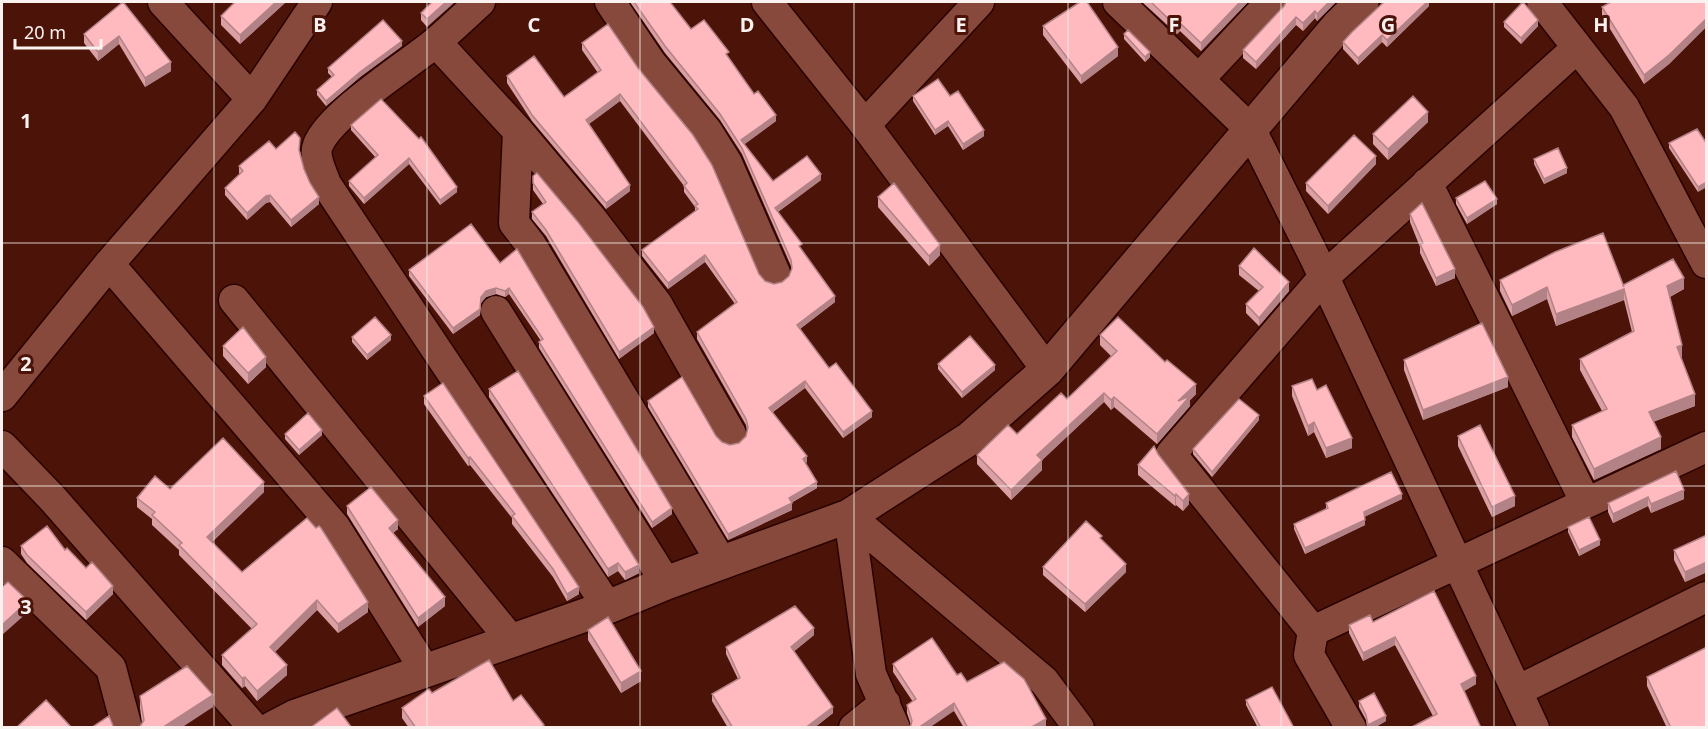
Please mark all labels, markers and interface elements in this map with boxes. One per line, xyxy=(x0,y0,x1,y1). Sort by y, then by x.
text: B xyxy=(313,11,327,38)
text: C xyxy=(528,11,541,38)
text: D xyxy=(740,11,754,38)
text: E xyxy=(955,11,967,38)
text: F xyxy=(1169,11,1179,38)
text: G xyxy=(1381,11,1395,38)
text: H xyxy=(1593,11,1609,38)
scale bar xyxy=(15,12,100,50)
text: 20 m xyxy=(24,20,66,44)
text: 1 xyxy=(20,107,32,134)
text: 2 xyxy=(20,350,32,377)
text: 3 xyxy=(20,593,32,620)

